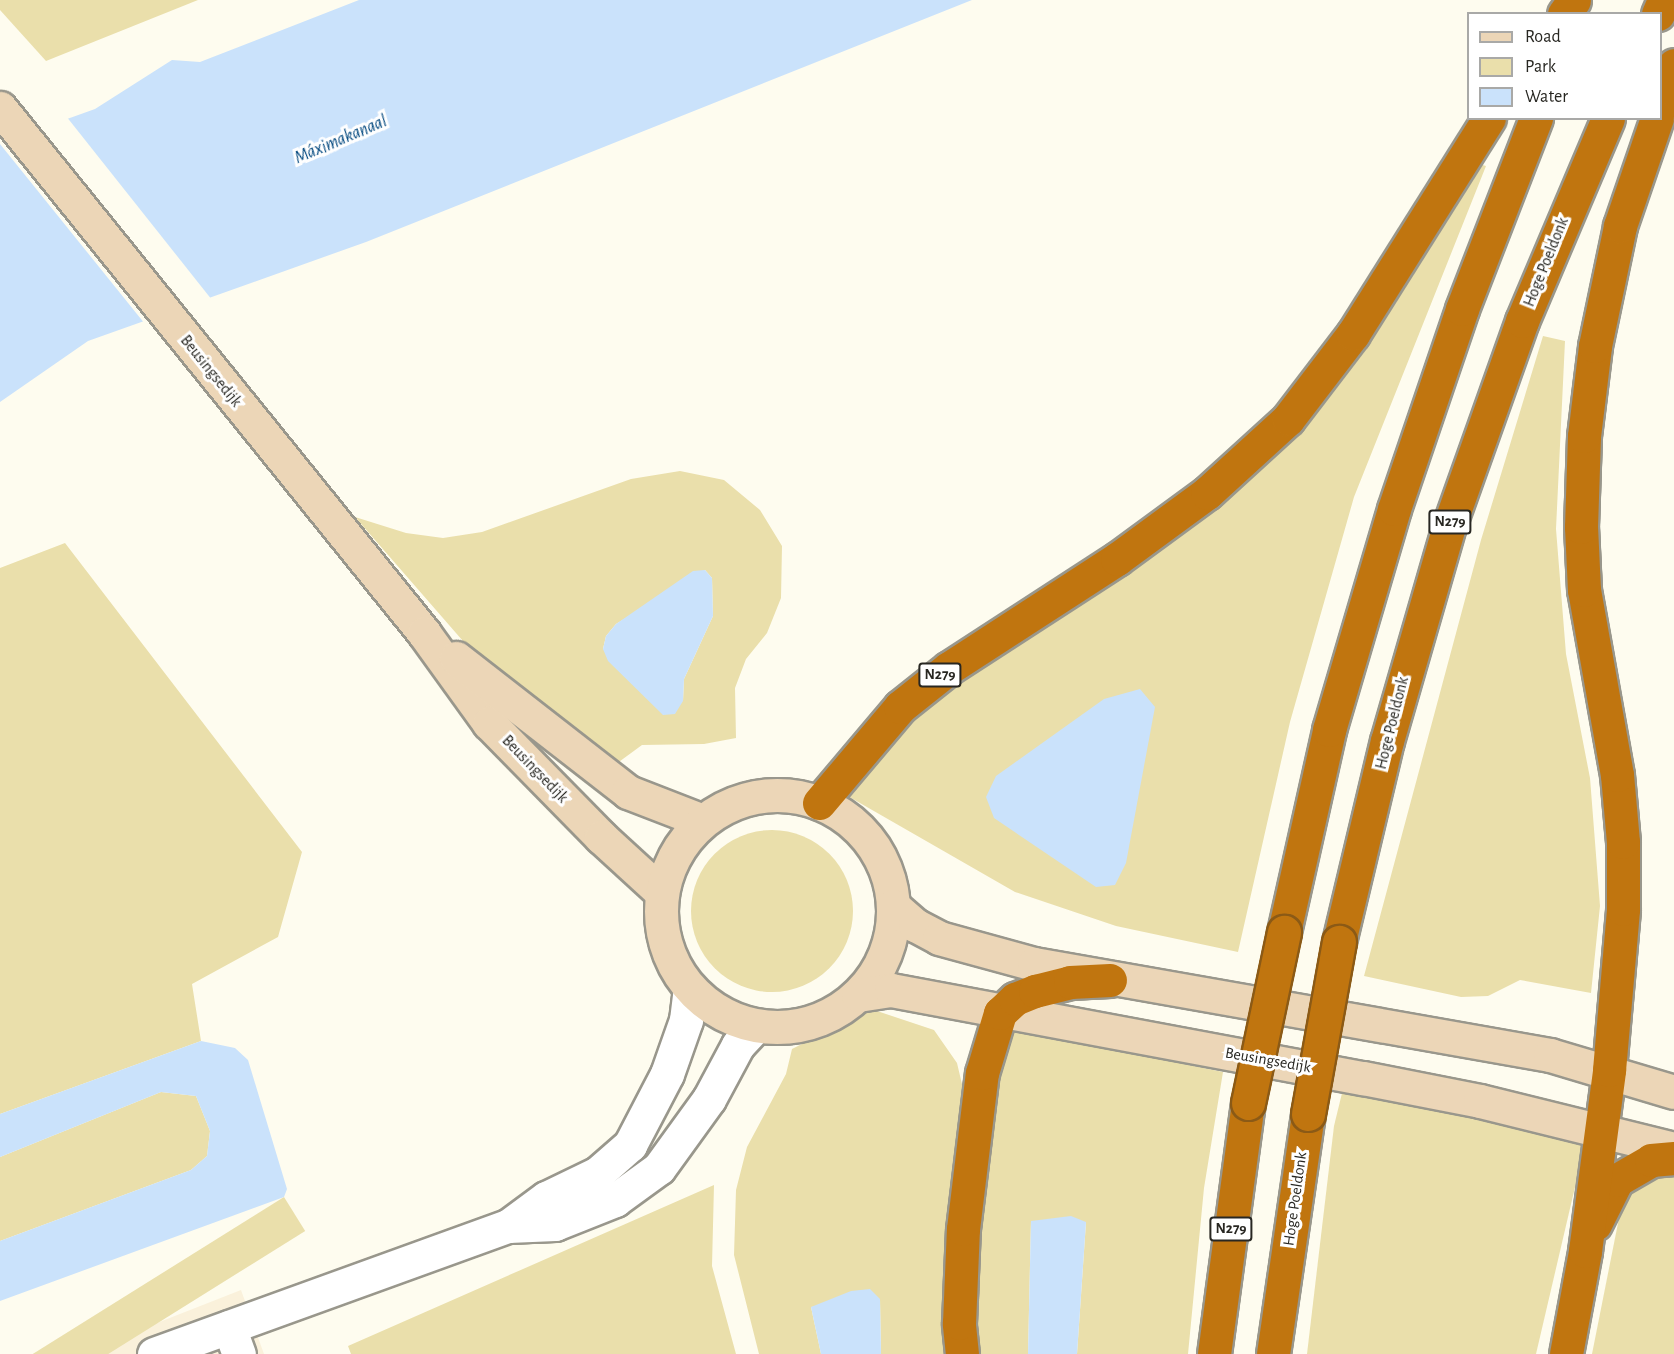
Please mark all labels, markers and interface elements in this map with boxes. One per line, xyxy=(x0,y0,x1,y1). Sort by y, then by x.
legend xyxy=(1467,12,1662,120)
text: Road xyxy=(1525,28,1561,46)
text: Park xyxy=(1525,58,1556,76)
text: Water xyxy=(1525,88,1568,106)
water label: Máximakanaal xyxy=(291,111,391,169)
street label: Hoge Poeldonk xyxy=(1519,215,1573,309)
street label: Beusingsedijk xyxy=(176,331,246,411)
road number: N279 xyxy=(1428,510,1472,534)
road number: N279 xyxy=(918,663,962,687)
street label: Hoge Poeldonk xyxy=(1371,675,1413,771)
street label: Beusingsedijk xyxy=(498,731,572,807)
street label: Beusingsedijk xyxy=(1224,1043,1312,1077)
street label: Hoge Poeldonk xyxy=(1279,1151,1311,1247)
road number: N279 xyxy=(1208,1217,1254,1241)

